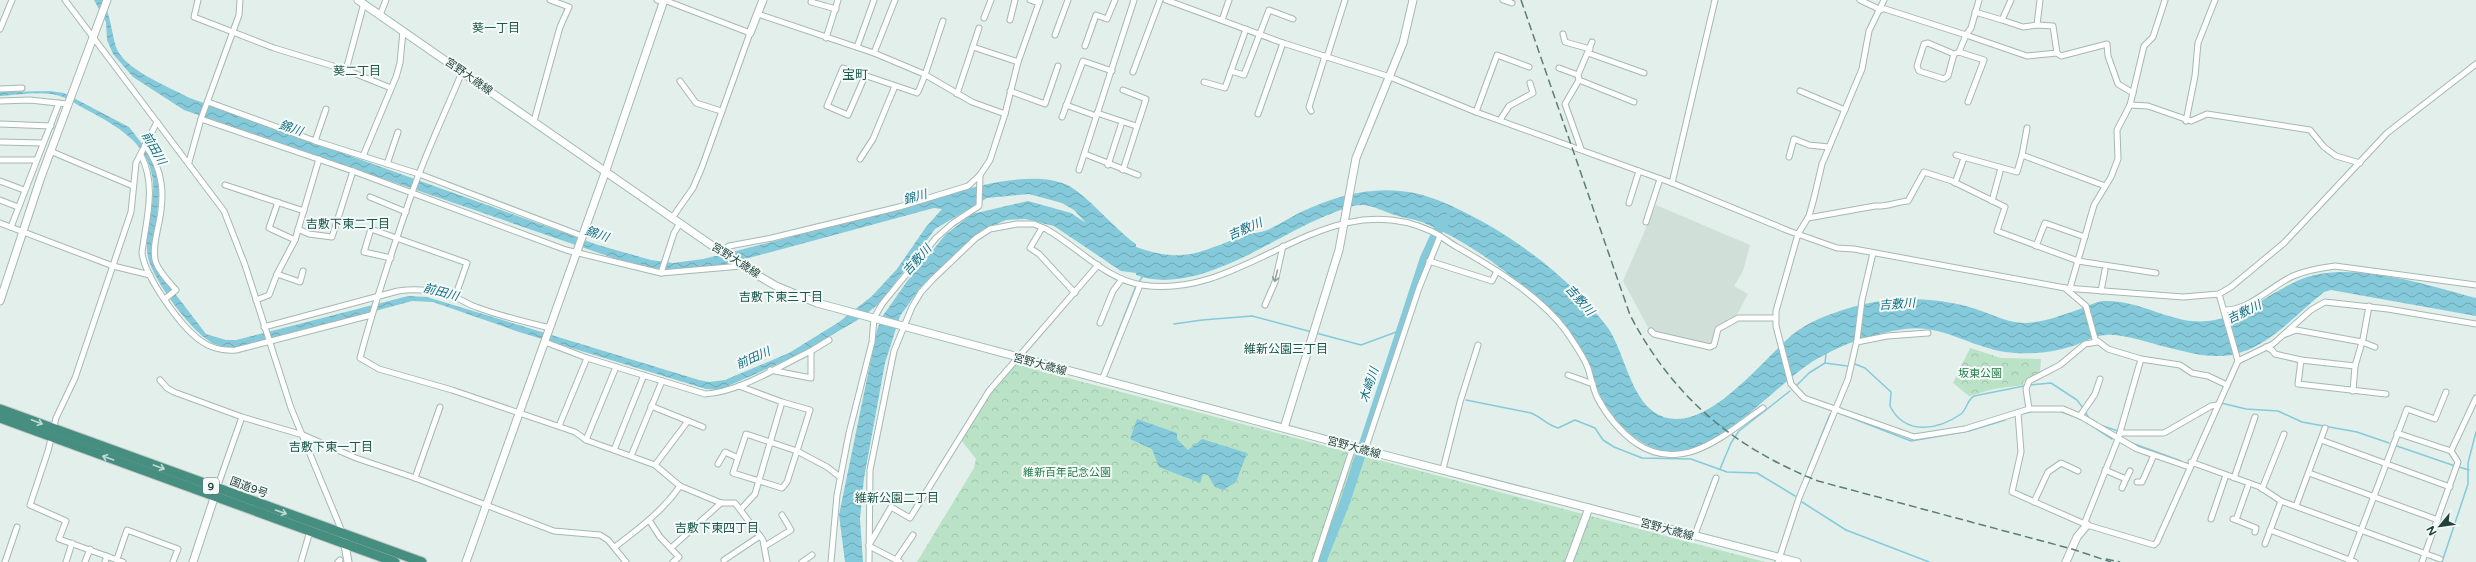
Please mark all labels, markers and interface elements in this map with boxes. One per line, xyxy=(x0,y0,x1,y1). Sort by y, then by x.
district label: 葵一丁目 xyxy=(472,21,520,35)
street label: 宮野大歳線 xyxy=(442,55,495,98)
district label: 葵二丁目 xyxy=(333,64,381,78)
district label: 宝町 xyxy=(842,67,868,83)
water label: 錦川 xyxy=(277,117,307,139)
water label: 前田川 xyxy=(139,129,170,169)
water label: 錦川 xyxy=(902,187,930,207)
water label: 吉敷川 xyxy=(1226,215,1266,242)
district label: 吉敷下東二丁目 xyxy=(306,217,390,231)
water label: 錦川 xyxy=(583,223,613,245)
street label: 宮野大歳線 xyxy=(709,240,762,281)
water label: 吉敷川 xyxy=(900,240,936,278)
one-way arrow xyxy=(1272,269,1279,282)
water label: 前田川 xyxy=(422,281,462,304)
water label: 吉敷川 xyxy=(1563,282,1599,320)
district label: 吉敷下東三丁目 xyxy=(739,290,823,304)
water label: 吉敷川 xyxy=(1879,296,1917,312)
water label: 吉敷川 xyxy=(2225,297,2265,326)
district label: 維新公園三丁目 xyxy=(1244,342,1328,356)
water label: 前田川 xyxy=(734,343,774,372)
street label: 宮野大歳線 xyxy=(1012,351,1068,378)
water label: 木崎川 xyxy=(1357,364,1382,404)
park label: 坂東公園 xyxy=(1958,367,2002,380)
one-way arrow xyxy=(30,418,42,426)
street label: 宮野大歳線 xyxy=(1326,434,1382,461)
district label: 吉敷下東一丁目 xyxy=(289,440,373,454)
one-way arrow xyxy=(103,454,115,462)
one-way arrow xyxy=(152,464,165,471)
park label: 維新百年記念公園 xyxy=(1023,466,1111,479)
street label: 国道9号 xyxy=(228,475,270,500)
road number: 9 xyxy=(203,478,219,494)
district label: 維新公園二丁目 xyxy=(855,491,939,505)
north arrow xyxy=(2420,506,2460,546)
one-way arrow xyxy=(274,508,286,516)
street label: 宮野大歳線 xyxy=(1639,516,1695,543)
district label: 吉敷下東四丁目 xyxy=(675,521,759,535)
text: N xyxy=(2424,524,2440,538)

